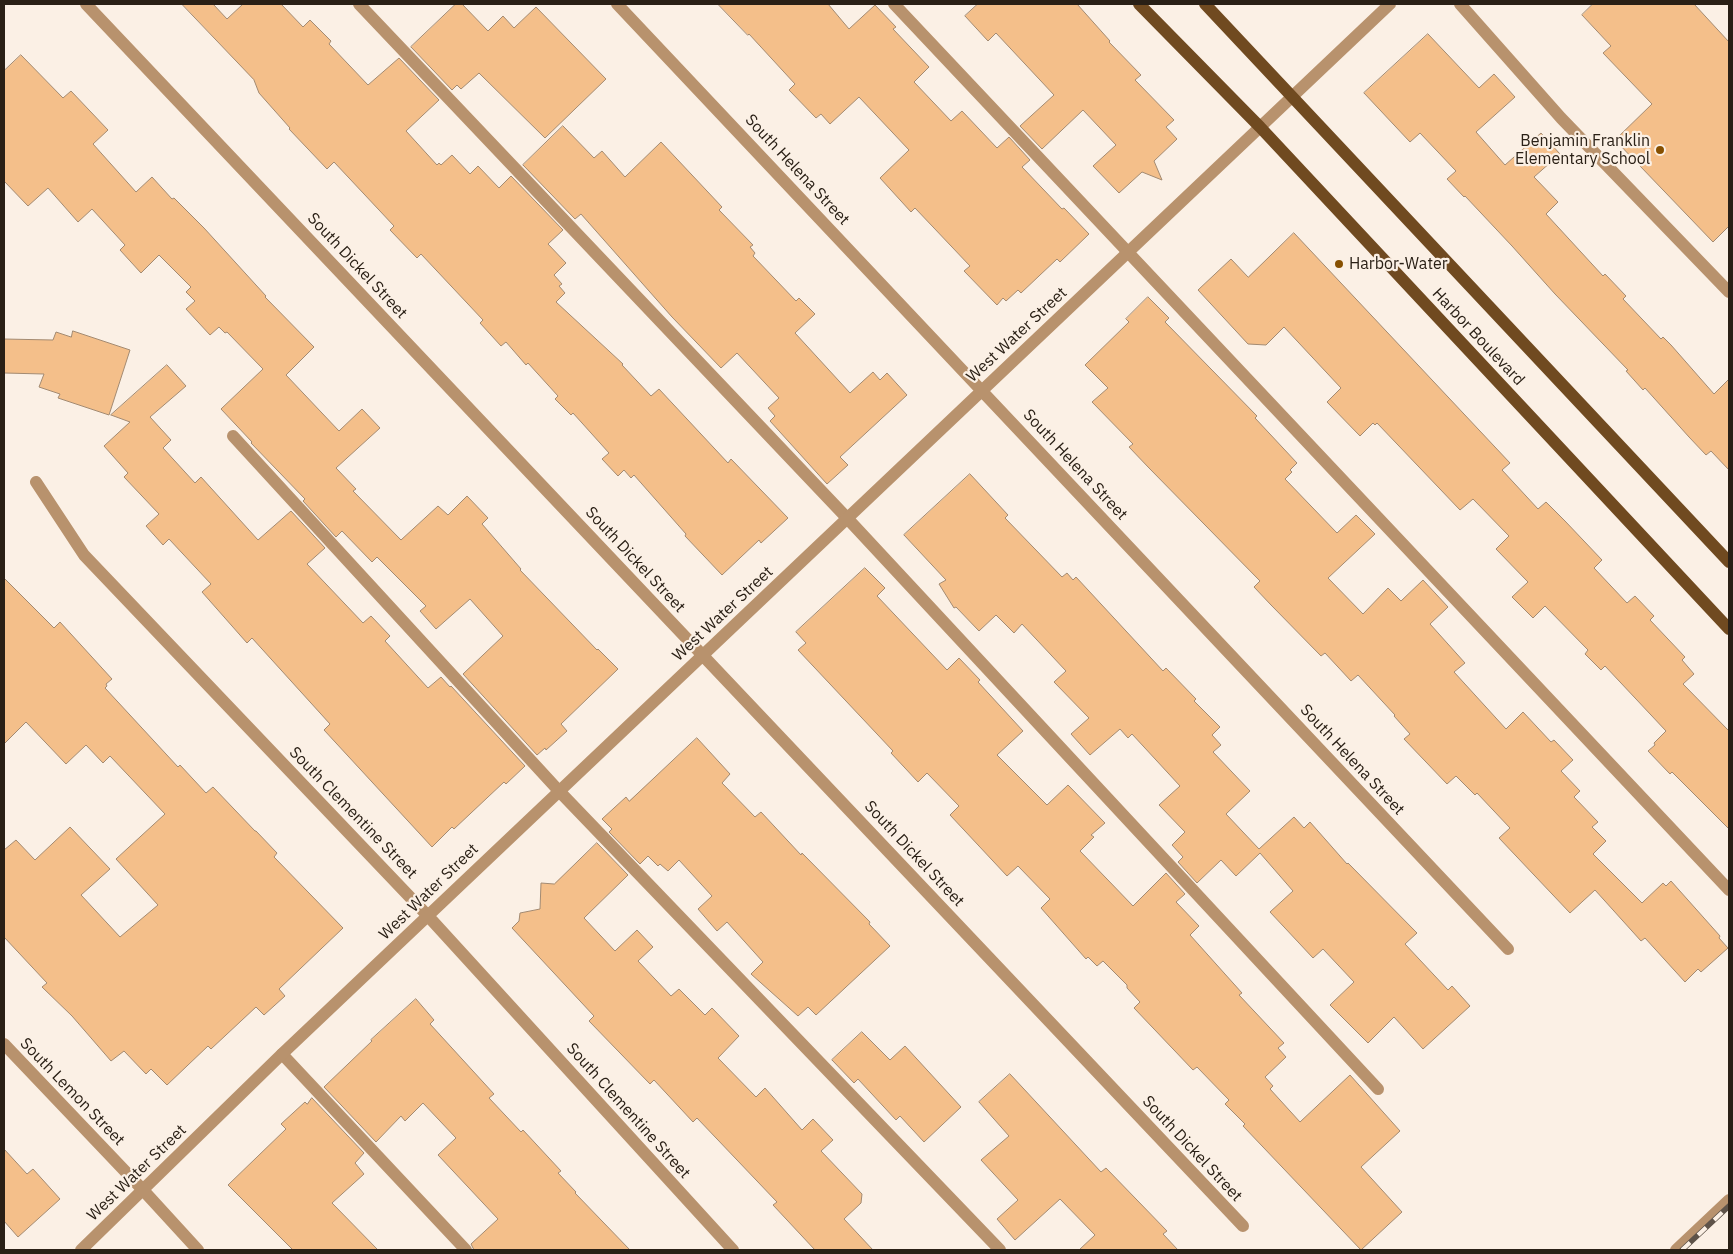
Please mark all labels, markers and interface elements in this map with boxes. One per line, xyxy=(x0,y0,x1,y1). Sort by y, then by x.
street label: South Helena Street xyxy=(741,111,853,229)
place label: Benjamin Franklin Elementary School xyxy=(1515,131,1650,169)
marker: Benjamin Franklin Elementary School xyxy=(1654,144,1666,156)
street label: South Dickel Street xyxy=(303,209,411,323)
place label: Harbor-Water xyxy=(1349,254,1448,274)
marker: Harbor-Water xyxy=(1333,258,1345,270)
street label: West Water Street xyxy=(963,284,1071,386)
street label: Harbor Boulevard xyxy=(1428,284,1528,390)
street label: South Helena Street xyxy=(1019,406,1131,524)
street label: South Dickel Street xyxy=(581,503,689,617)
street label: West Water Street xyxy=(669,563,777,665)
street label: South Helena Street xyxy=(1296,701,1408,819)
street label: South Clementine Street xyxy=(285,743,421,883)
street label: South Dickel Street xyxy=(860,797,968,911)
street label: West Water Street xyxy=(375,840,483,944)
street label: South Lemon Street xyxy=(16,1034,128,1150)
street label: South Clementine Street xyxy=(562,1039,694,1183)
street label: South Dickel Street xyxy=(1138,1092,1246,1206)
street label: West Water Street xyxy=(83,1121,191,1225)

